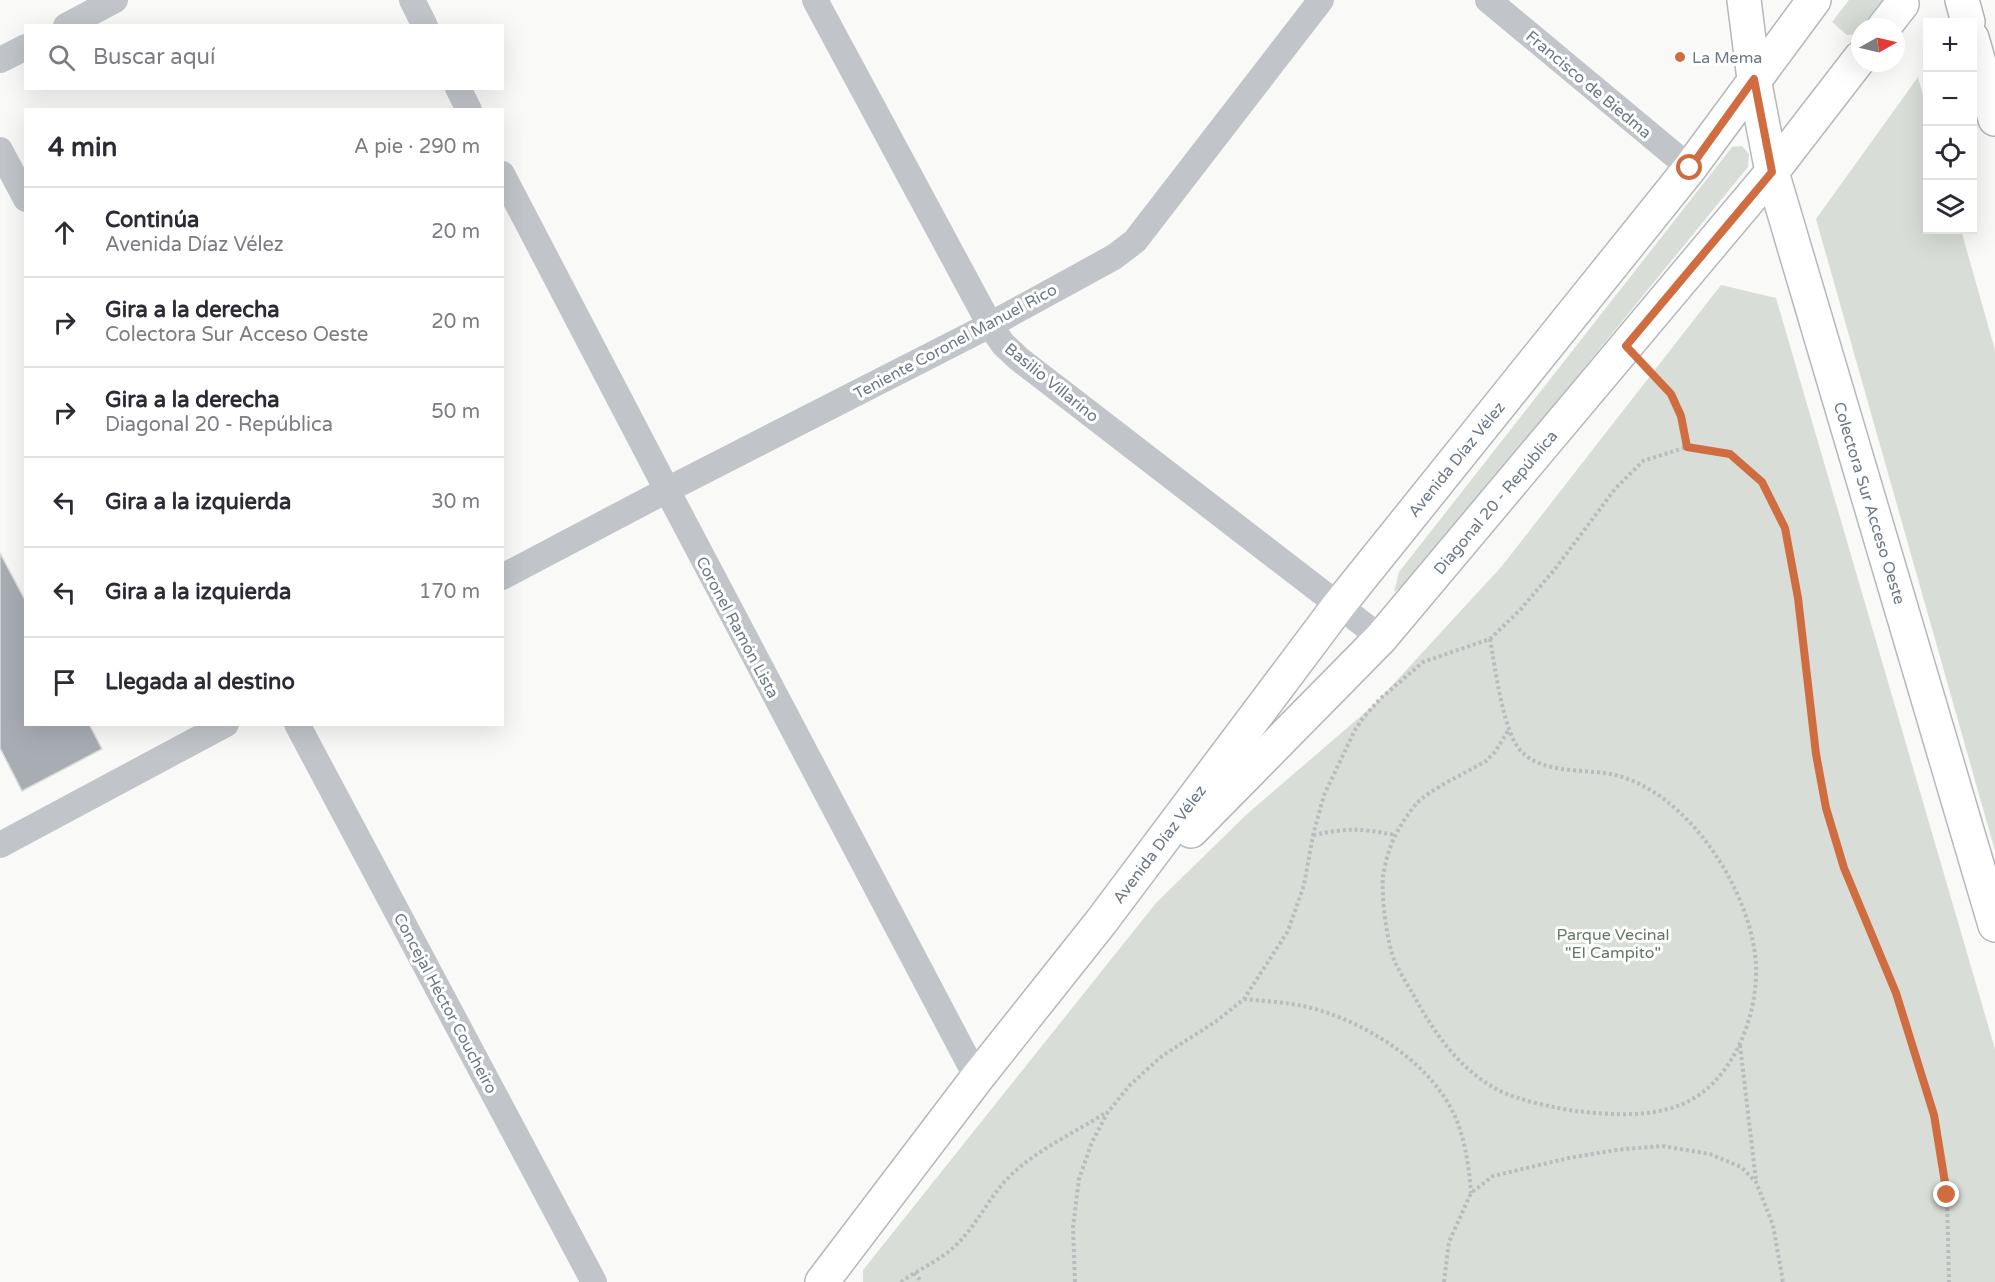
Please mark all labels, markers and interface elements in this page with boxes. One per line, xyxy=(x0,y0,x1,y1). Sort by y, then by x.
north arrow xyxy=(1851,18,1905,72)
map controls xyxy=(1923,18,1977,234)
button: + xyxy=(1923,18,1977,72)
search box xyxy=(24,24,504,90)
street label: Francisco de Biedma xyxy=(1521,26,1655,143)
icon: search xyxy=(45,41,78,74)
text: Buscar aquí xyxy=(93,44,215,70)
place label: La Mema xyxy=(1692,48,1762,68)
marker: La Mema xyxy=(1673,50,1687,64)
button: − xyxy=(1923,72,1977,126)
button: locate xyxy=(1923,126,1977,180)
text: 4 min xyxy=(48,132,117,163)
text: A pie · 290 m xyxy=(354,135,480,159)
route start xyxy=(1676,154,1702,180)
button: layers xyxy=(1923,180,1977,234)
text: Continúa xyxy=(105,207,199,233)
icon: ahead xyxy=(48,216,81,249)
text: 20 m xyxy=(431,220,480,244)
text: Avenida Díaz Vélez xyxy=(105,233,284,257)
street label: Teniente Coronel Manuel Rico xyxy=(851,280,1060,404)
text: Gira a la derecha xyxy=(105,297,280,323)
icon: right xyxy=(48,306,81,339)
text: 20 m xyxy=(431,310,480,334)
text: Colectora Sur Acceso Oeste xyxy=(105,323,368,347)
street label: Basilio Villarino xyxy=(1000,339,1102,427)
text: Gira a la derecha xyxy=(105,387,280,413)
icon: right xyxy=(48,396,81,429)
street label: Avenida Díaz Vélez xyxy=(1404,398,1510,521)
text: 50 m xyxy=(431,400,480,424)
street label: Colectora Sur Acceso Oeste xyxy=(1829,400,1909,607)
text: Diagonal 20 - República xyxy=(105,413,333,437)
street label: Diagonal 20 - República xyxy=(1429,426,1562,579)
icon: left xyxy=(48,486,81,519)
text: Gira a la izquierda xyxy=(105,489,291,515)
text: 30 m xyxy=(431,490,480,514)
street label: Coronel Ramón Lista xyxy=(691,553,783,702)
icon: left xyxy=(48,576,81,609)
text: Gira a la izquierda xyxy=(105,579,291,605)
text: 170 m xyxy=(419,580,480,604)
icon: arrive xyxy=(48,666,81,699)
text: Llegada al destino xyxy=(105,669,295,695)
street label: Avenida Díaz Vélez xyxy=(1109,781,1211,908)
street label: Concejal Héctor Coucheiro xyxy=(389,910,501,1097)
park label: Parque Vecinal "El Campito" xyxy=(1557,925,1669,963)
route end xyxy=(1933,1181,1959,1207)

